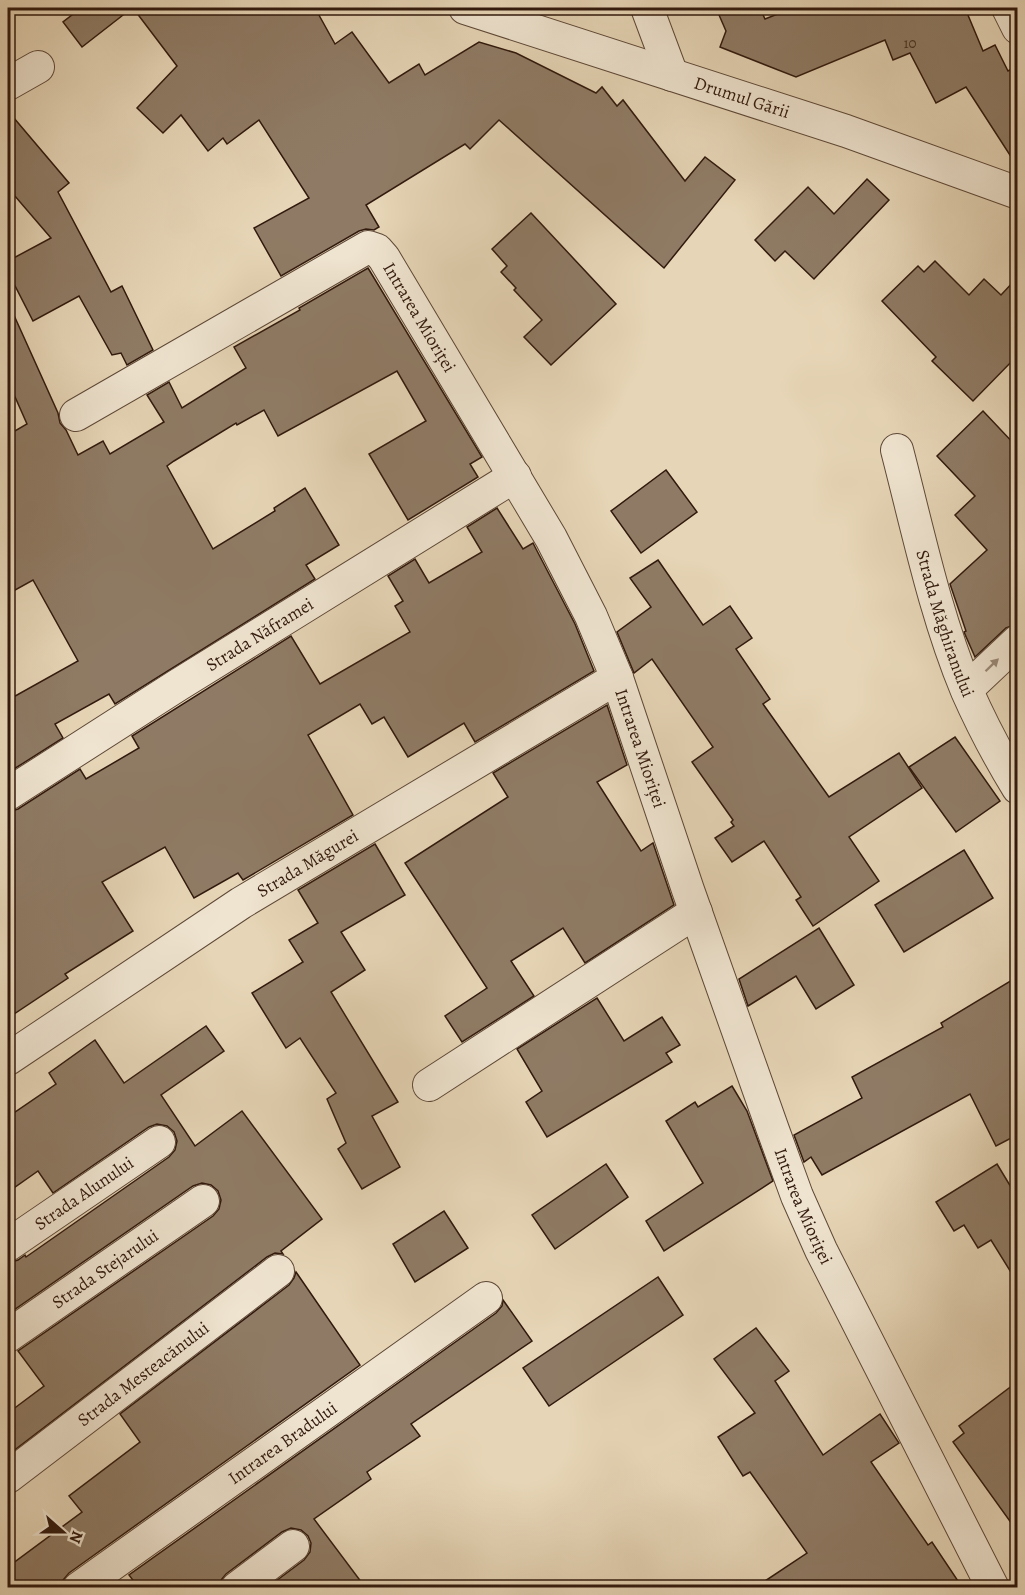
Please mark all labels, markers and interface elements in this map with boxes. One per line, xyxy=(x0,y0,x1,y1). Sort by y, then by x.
house number: 10 xyxy=(903,33,917,53)
street label: Drumul Gării xyxy=(691,71,793,124)
street label: Intrarea Mioriței xyxy=(377,258,461,377)
street label: Strada Măghiranului xyxy=(911,547,980,701)
street label: Strada Năframei xyxy=(201,592,318,677)
one-way arrow xyxy=(984,659,999,672)
street label: Intrarea Mioriței xyxy=(609,686,672,811)
street label: Strada Măgurei xyxy=(252,823,363,903)
street label: Intrarea Mioriței xyxy=(768,1144,838,1269)
street label: Strada Alunului xyxy=(30,1151,138,1236)
street label: Strada Stejarului xyxy=(47,1224,163,1314)
street label: Strada Mesteacănului xyxy=(72,1316,214,1432)
street label: Intrarea Bradului xyxy=(223,1396,342,1490)
north arrow xyxy=(33,1502,93,1562)
text: N xyxy=(64,1528,88,1547)

